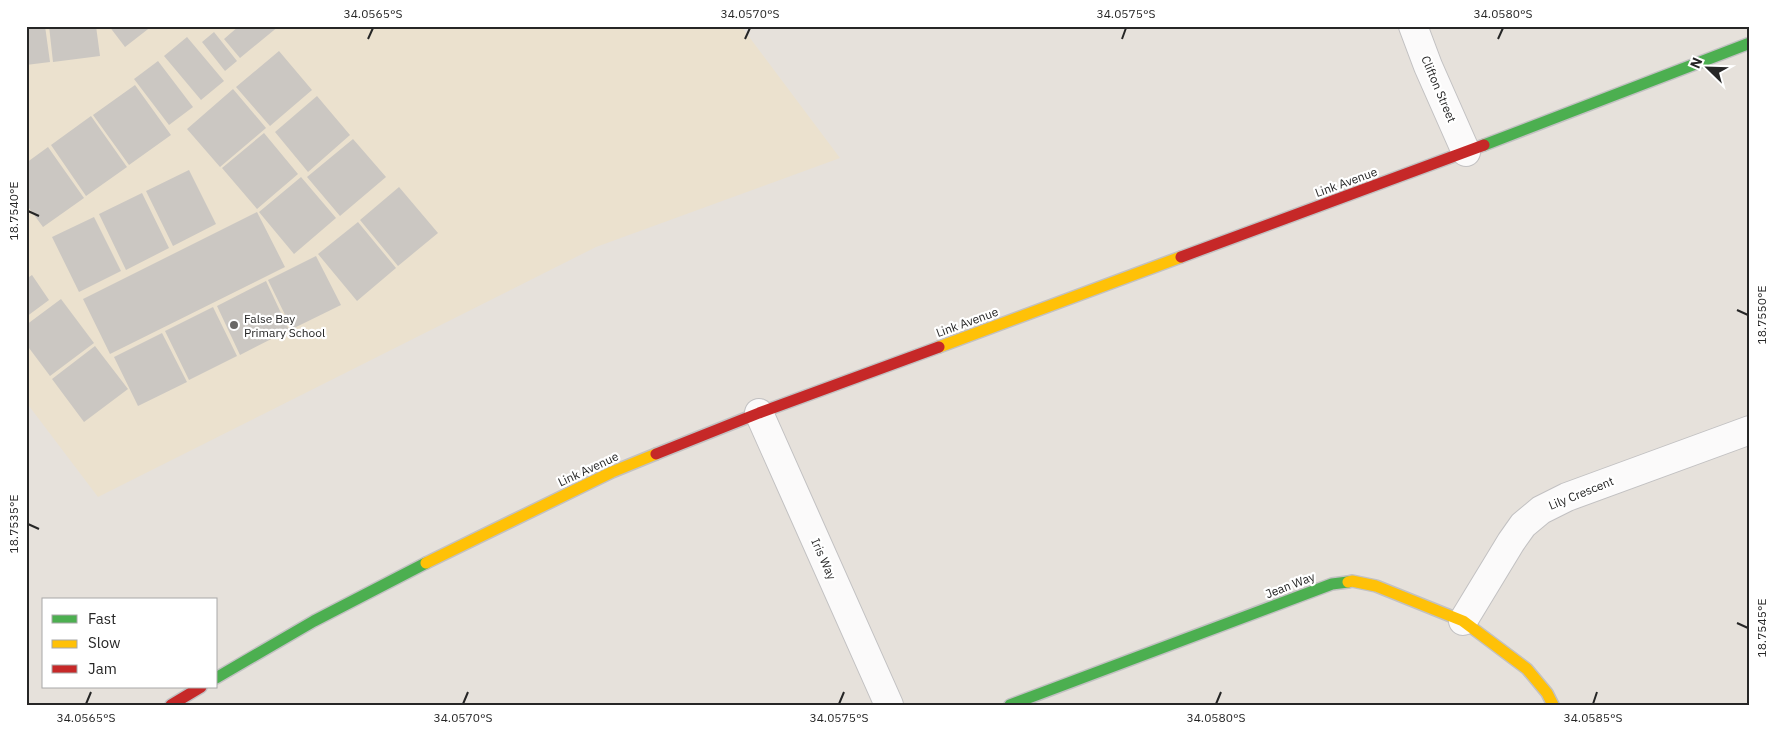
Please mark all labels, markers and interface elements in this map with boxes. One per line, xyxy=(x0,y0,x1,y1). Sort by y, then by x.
text: 34.0565°S xyxy=(343,6,403,21)
text: 34.0570°S xyxy=(720,6,780,21)
text: 34.0575°S xyxy=(1096,6,1156,21)
text: 34.0580°S xyxy=(1473,6,1533,21)
north arrow xyxy=(1684,42,1734,92)
street label: Clifton Street xyxy=(1418,53,1460,125)
text: N xyxy=(1686,55,1706,71)
street label: Link Avenue xyxy=(1313,164,1380,200)
text: 18.7540°E xyxy=(6,181,21,241)
text: 18.7550°E xyxy=(1754,285,1769,345)
street label: Link Avenue xyxy=(934,304,1001,340)
place label: False Bay Primary School xyxy=(244,311,325,340)
marker: False Bay Primary School xyxy=(228,319,240,331)
street label: Link Avenue xyxy=(555,448,621,490)
street label: Lily Crescent xyxy=(1546,473,1616,513)
text: 18.7535°E xyxy=(6,494,21,554)
street label: Iris Way xyxy=(808,536,840,582)
street label: Jean Way xyxy=(1263,569,1317,601)
legend xyxy=(42,598,218,688)
text: 18.7545°E xyxy=(1754,598,1769,658)
text: Fast xyxy=(88,609,116,628)
text: Slow xyxy=(88,633,121,652)
text: Jam xyxy=(88,659,117,678)
text: 34.0565°S xyxy=(56,710,116,725)
text: 34.0570°S xyxy=(433,710,493,725)
text: 34.0575°S xyxy=(809,710,869,725)
text: 34.0580°S xyxy=(1186,710,1246,725)
text: 34.0585°S xyxy=(1563,710,1623,725)

